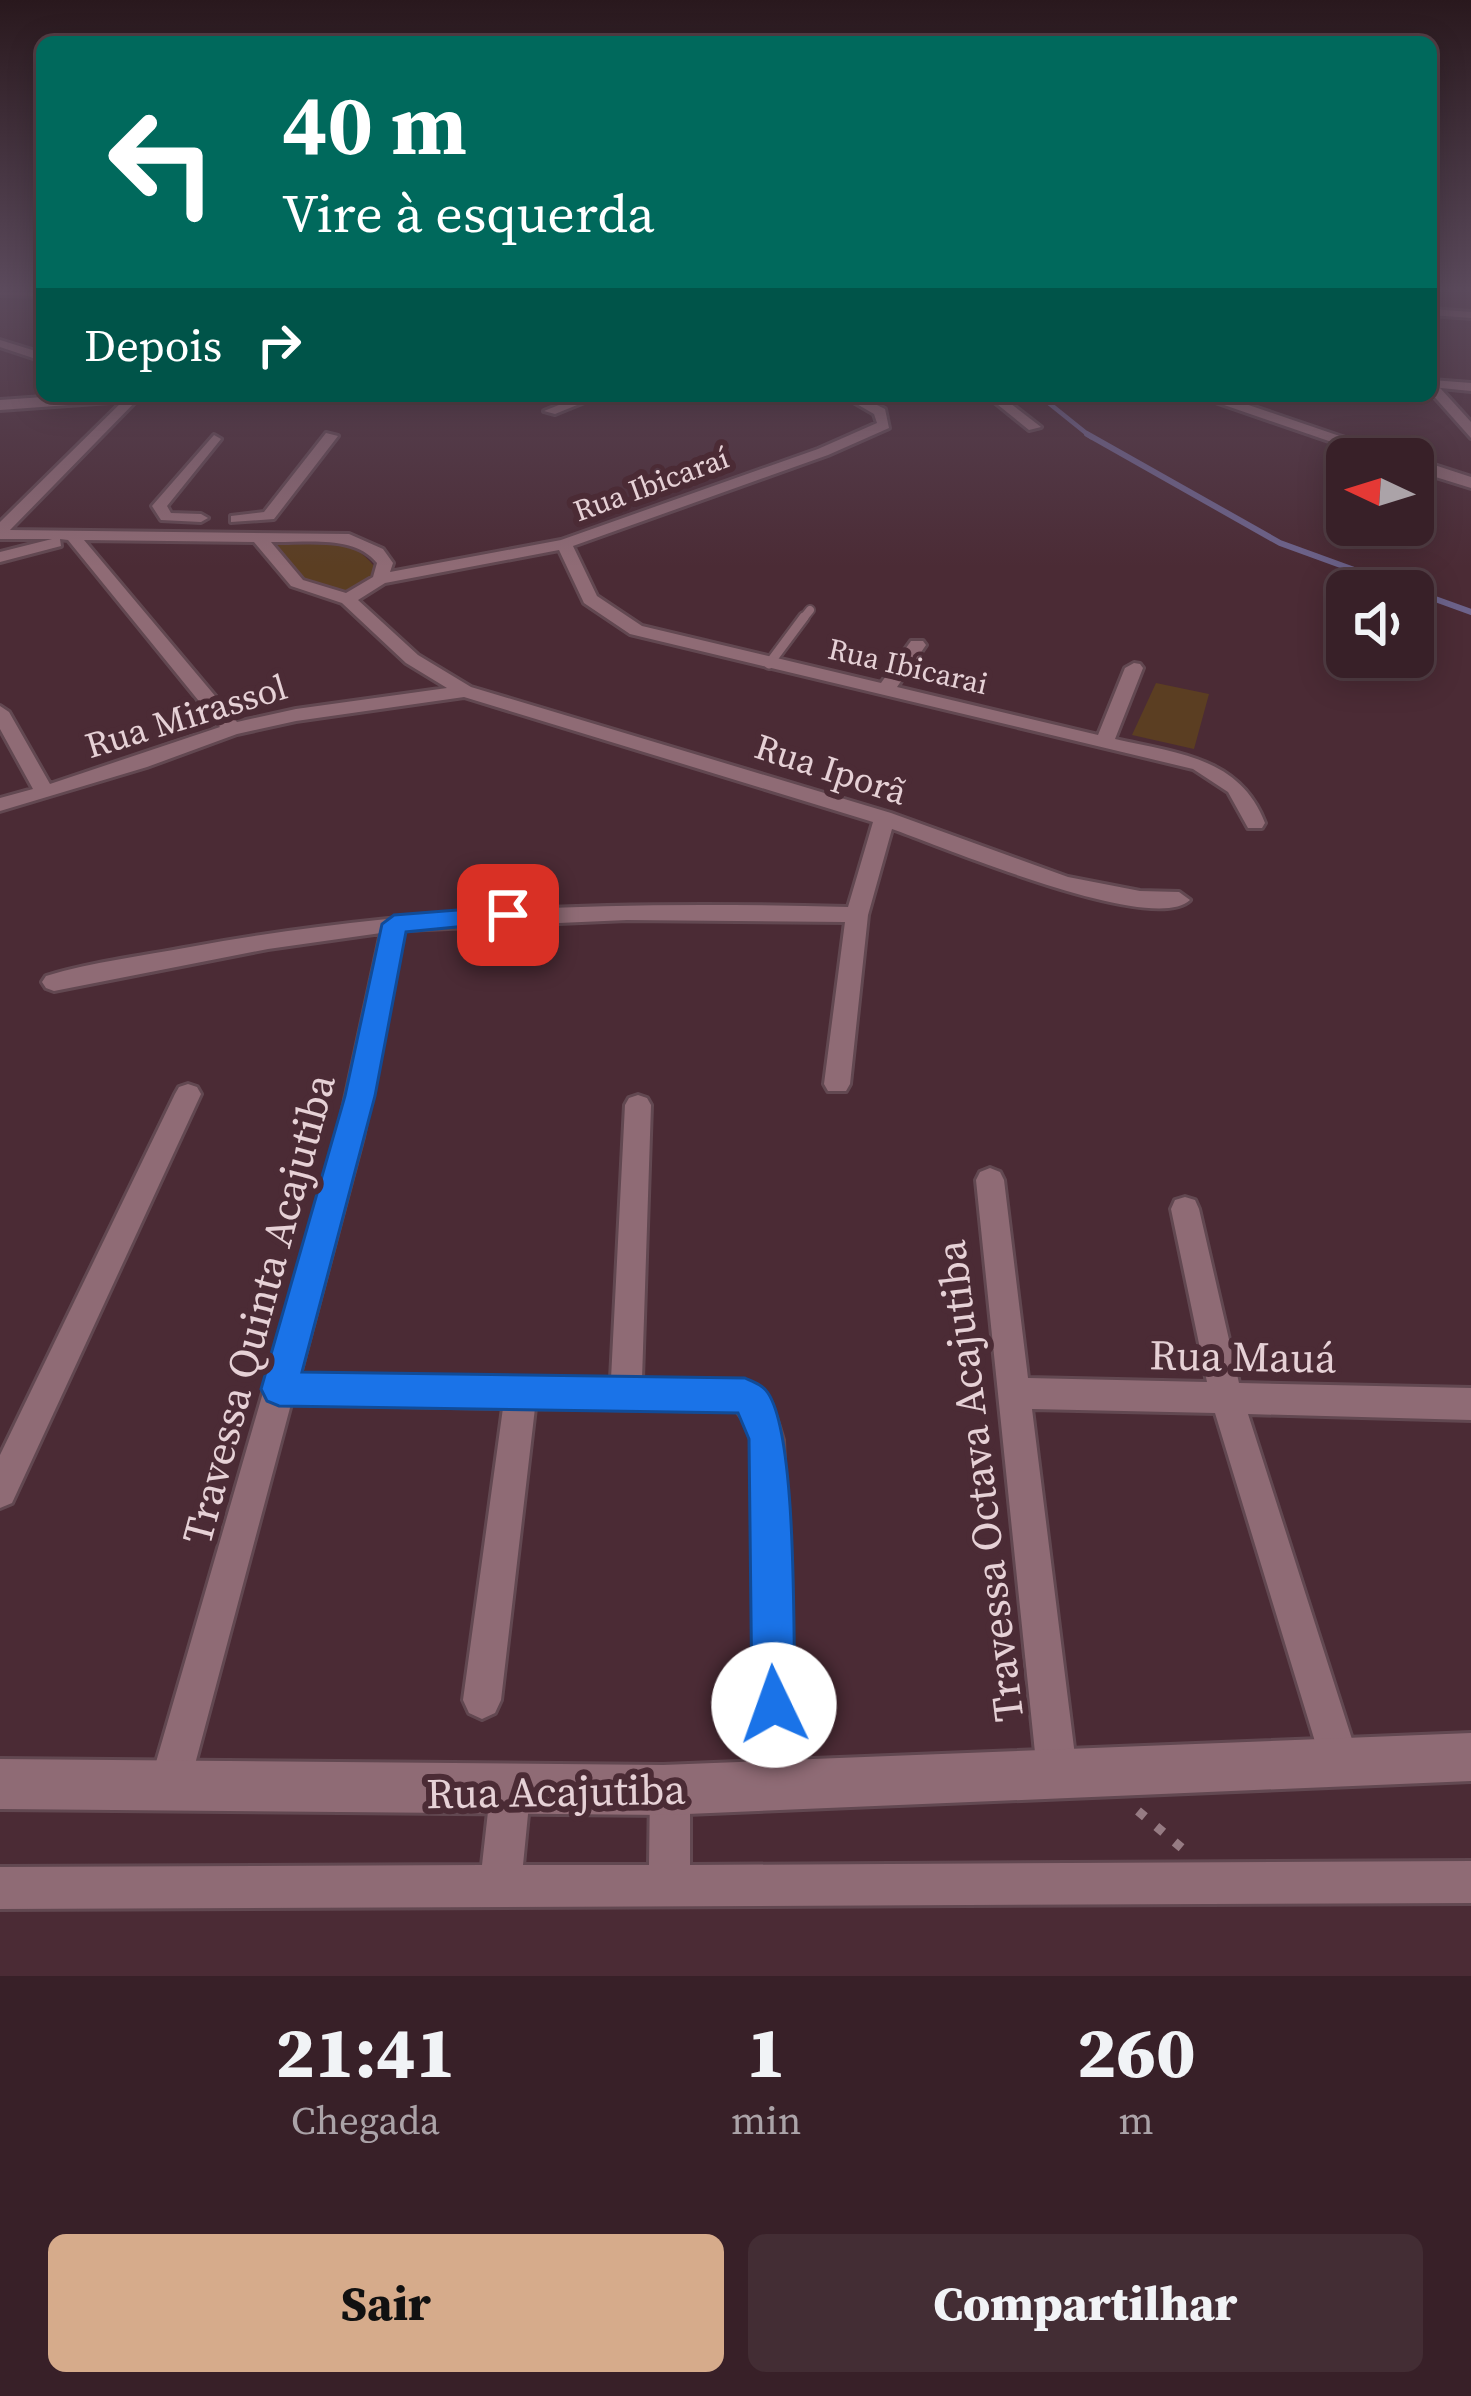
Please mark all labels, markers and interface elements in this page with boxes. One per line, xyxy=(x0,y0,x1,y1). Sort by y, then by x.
text: 40 m xyxy=(282,67,467,182)
icon: left xyxy=(84,84,240,240)
text: Vire à esquerda xyxy=(282,176,655,250)
icon: right xyxy=(246,312,312,378)
text: Depois xyxy=(84,314,222,376)
street label: Rua Ibicaraí xyxy=(568,437,734,531)
north arrow xyxy=(1326,438,1434,546)
map controls xyxy=(1326,438,1434,678)
button: sound xyxy=(1326,570,1434,678)
street label: Rua Ibicarai xyxy=(824,628,992,704)
street label: Rua Mirassol xyxy=(79,662,293,770)
street label: Rua Iporã xyxy=(749,721,914,817)
pin xyxy=(457,864,559,966)
icon: arrive xyxy=(475,882,541,948)
street label: Travessa Quinta Acajutiba xyxy=(167,1067,349,1551)
street label: Travessa Octava Acajutiba xyxy=(921,1237,1037,1725)
street label: Rua Mauá xyxy=(1149,1325,1338,1387)
position arrow xyxy=(711,1642,837,1768)
street label: Rua Acajutiba xyxy=(426,1760,687,1822)
text: 21:41 xyxy=(275,2002,456,2101)
text: 1 xyxy=(746,2002,786,2101)
text: 260 xyxy=(1077,2002,1196,2101)
text: Chegada xyxy=(291,2094,440,2147)
text: min xyxy=(731,2094,801,2147)
text: m xyxy=(1119,2094,1154,2147)
button: Sair xyxy=(48,2234,724,2372)
button: Compartilhar xyxy=(748,2234,1423,2372)

